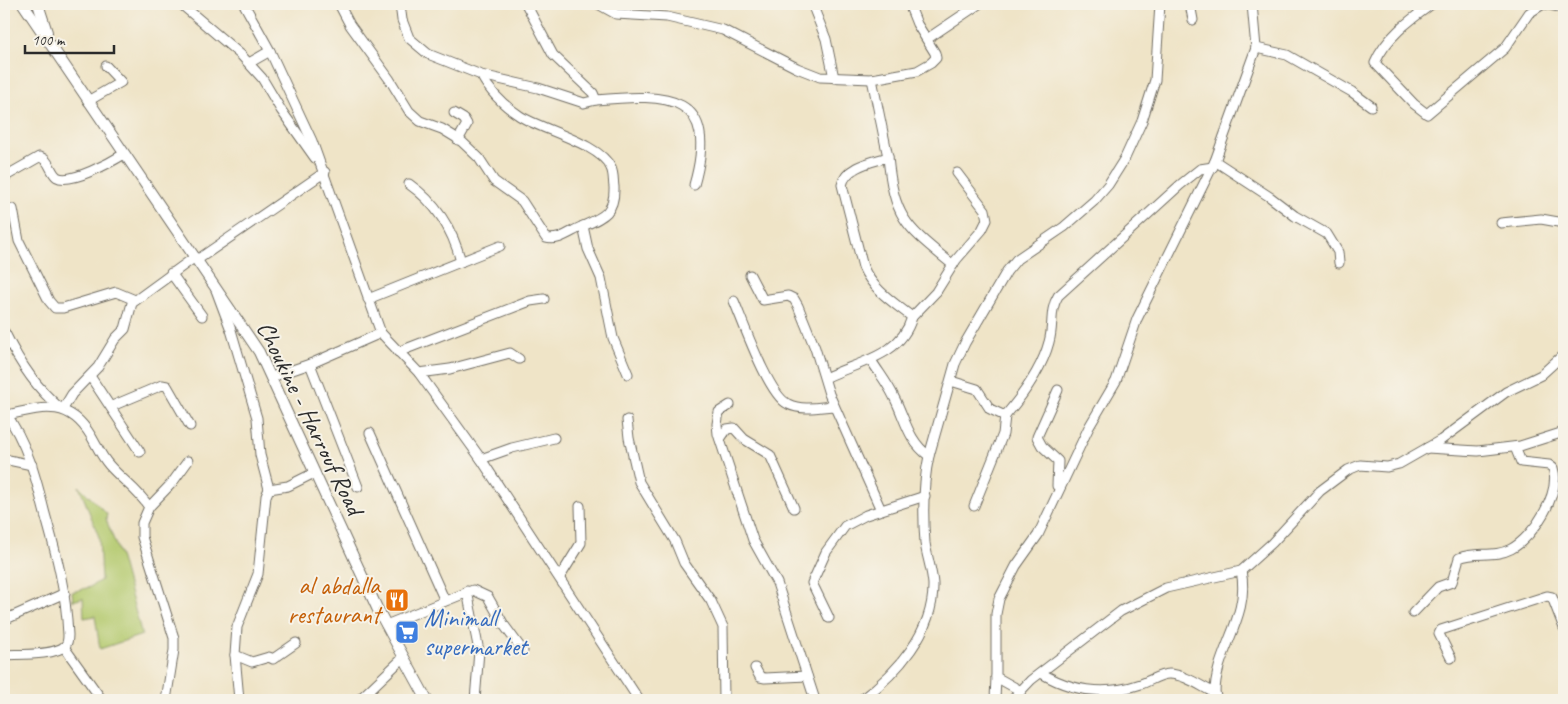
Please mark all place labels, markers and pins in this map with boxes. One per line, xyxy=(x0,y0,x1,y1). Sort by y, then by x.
place label: al abdalla restaurant xyxy=(287,570,384,631)
restaurant icon: al abdalla restaurant xyxy=(384,587,410,613)
place label: Minimall supermarket xyxy=(424,602,530,663)
supermarket icon: Minimall supermarket xyxy=(394,619,420,645)

